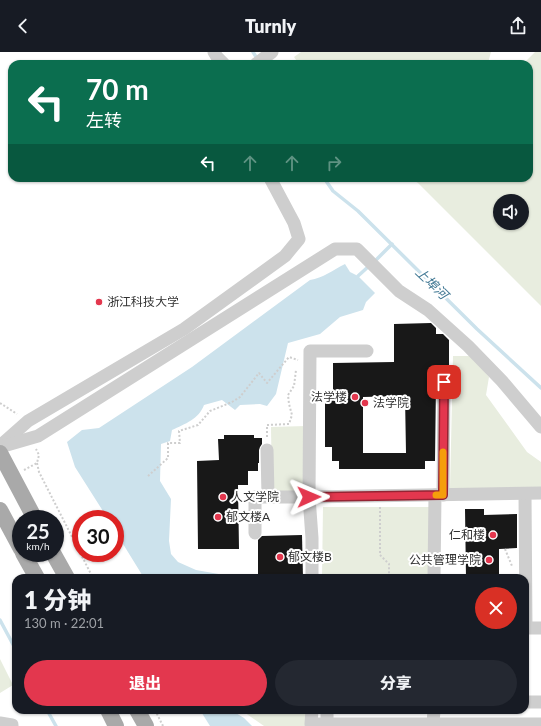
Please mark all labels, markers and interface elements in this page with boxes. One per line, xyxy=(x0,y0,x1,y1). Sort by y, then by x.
icon: back xyxy=(12,15,34,37)
text: Turnly xyxy=(245,15,296,37)
icon: share xyxy=(507,15,529,37)
text: 70 m xyxy=(86,72,149,106)
icon: left xyxy=(20,76,72,128)
text: 左转 xyxy=(86,109,122,131)
icon: left xyxy=(197,152,219,174)
icon: ahead xyxy=(239,152,261,174)
icon: ahead xyxy=(281,152,303,174)
icon: right xyxy=(323,152,345,174)
map controls xyxy=(493,194,529,230)
button: sound xyxy=(493,194,529,230)
water label: 上埠河 xyxy=(412,264,454,304)
place label: 浙江科技大学 xyxy=(107,294,179,309)
marker: 浙江科技大学 xyxy=(94,297,104,307)
pin xyxy=(427,365,461,399)
icon: arrive xyxy=(433,371,455,393)
place label: 法学楼 xyxy=(311,389,347,404)
marker: 法学楼 xyxy=(350,392,360,402)
place label: 法学院 xyxy=(373,395,409,410)
marker: 法学院 xyxy=(360,398,370,408)
position arrow xyxy=(288,476,330,518)
place label: 人文学院 xyxy=(231,489,279,504)
marker: 人文学院 xyxy=(218,492,228,502)
place label: 郁文楼A xyxy=(226,509,271,524)
speed limit sign: 30 xyxy=(72,510,124,562)
marker: 郁文楼A xyxy=(213,512,223,522)
text: 25 xyxy=(26,519,50,543)
place label: 仁和楼 xyxy=(449,527,485,542)
marker: 仁和楼 xyxy=(488,530,498,540)
text: km/h xyxy=(26,540,50,552)
place label: 郁文楼B xyxy=(288,549,332,564)
marker: 郁文楼B xyxy=(275,552,285,562)
place label: 公共管理学院 xyxy=(409,552,481,567)
marker: 公共管理学院 xyxy=(484,555,494,565)
text: 1 分钟 xyxy=(24,585,91,614)
button: close xyxy=(475,587,517,629)
text: 130 m · 22:01 xyxy=(24,615,104,631)
button: 退出 xyxy=(24,660,267,706)
button: 分享 xyxy=(275,660,517,706)

